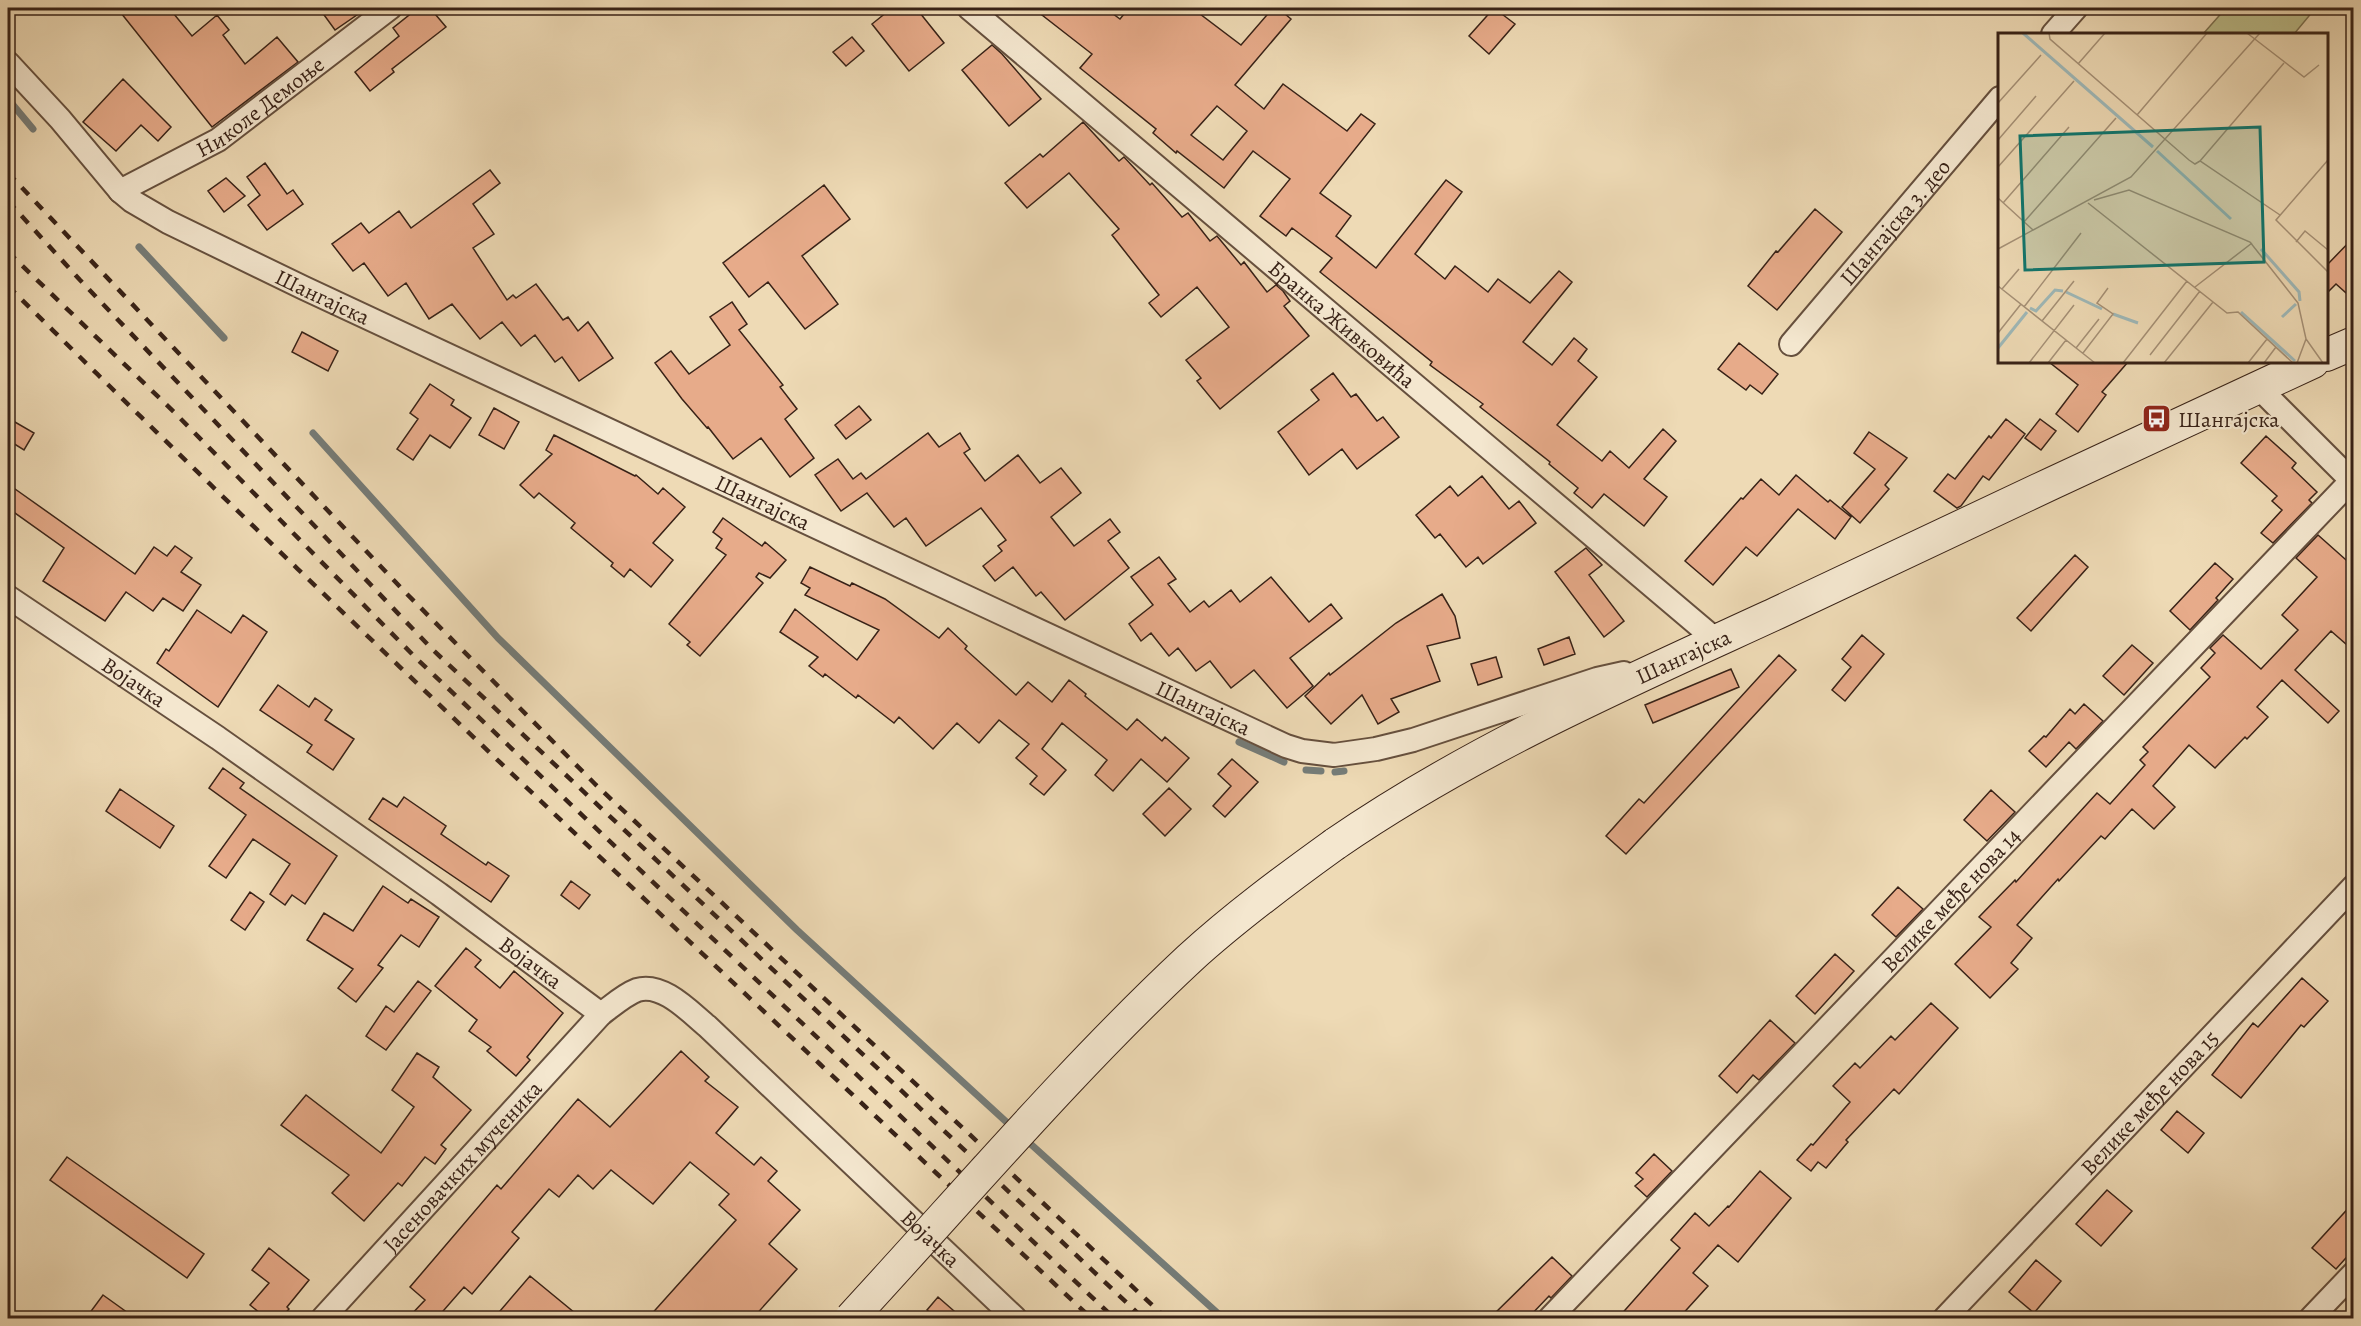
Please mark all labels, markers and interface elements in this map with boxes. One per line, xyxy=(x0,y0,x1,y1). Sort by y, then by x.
inset map xyxy=(1998,33,2328,363)
street label: Николе Демоње xyxy=(191,50,331,165)
street label: Шангајска 3. део xyxy=(1833,153,1958,292)
street label: Бранка Живковића xyxy=(1262,254,1422,396)
street label: Шангајска xyxy=(270,262,375,333)
bus stop icon: Шангајска xyxy=(2141,403,2173,435)
place label: Шангајска xyxy=(2178,405,2280,435)
street label: Шангајска xyxy=(710,468,816,538)
street label: Шангајска xyxy=(1631,622,1737,692)
street label: Војачка xyxy=(96,650,172,715)
street label: Шангајска xyxy=(1151,673,1256,744)
street label: Велике међе нова 14 xyxy=(1875,822,2027,979)
street label: Војачка xyxy=(493,930,569,997)
street label: Велике међе нова 15 xyxy=(2074,1024,2226,1182)
street label: Јасеновачких мученика xyxy=(377,1074,550,1259)
street label: Војачка xyxy=(894,1204,967,1275)

